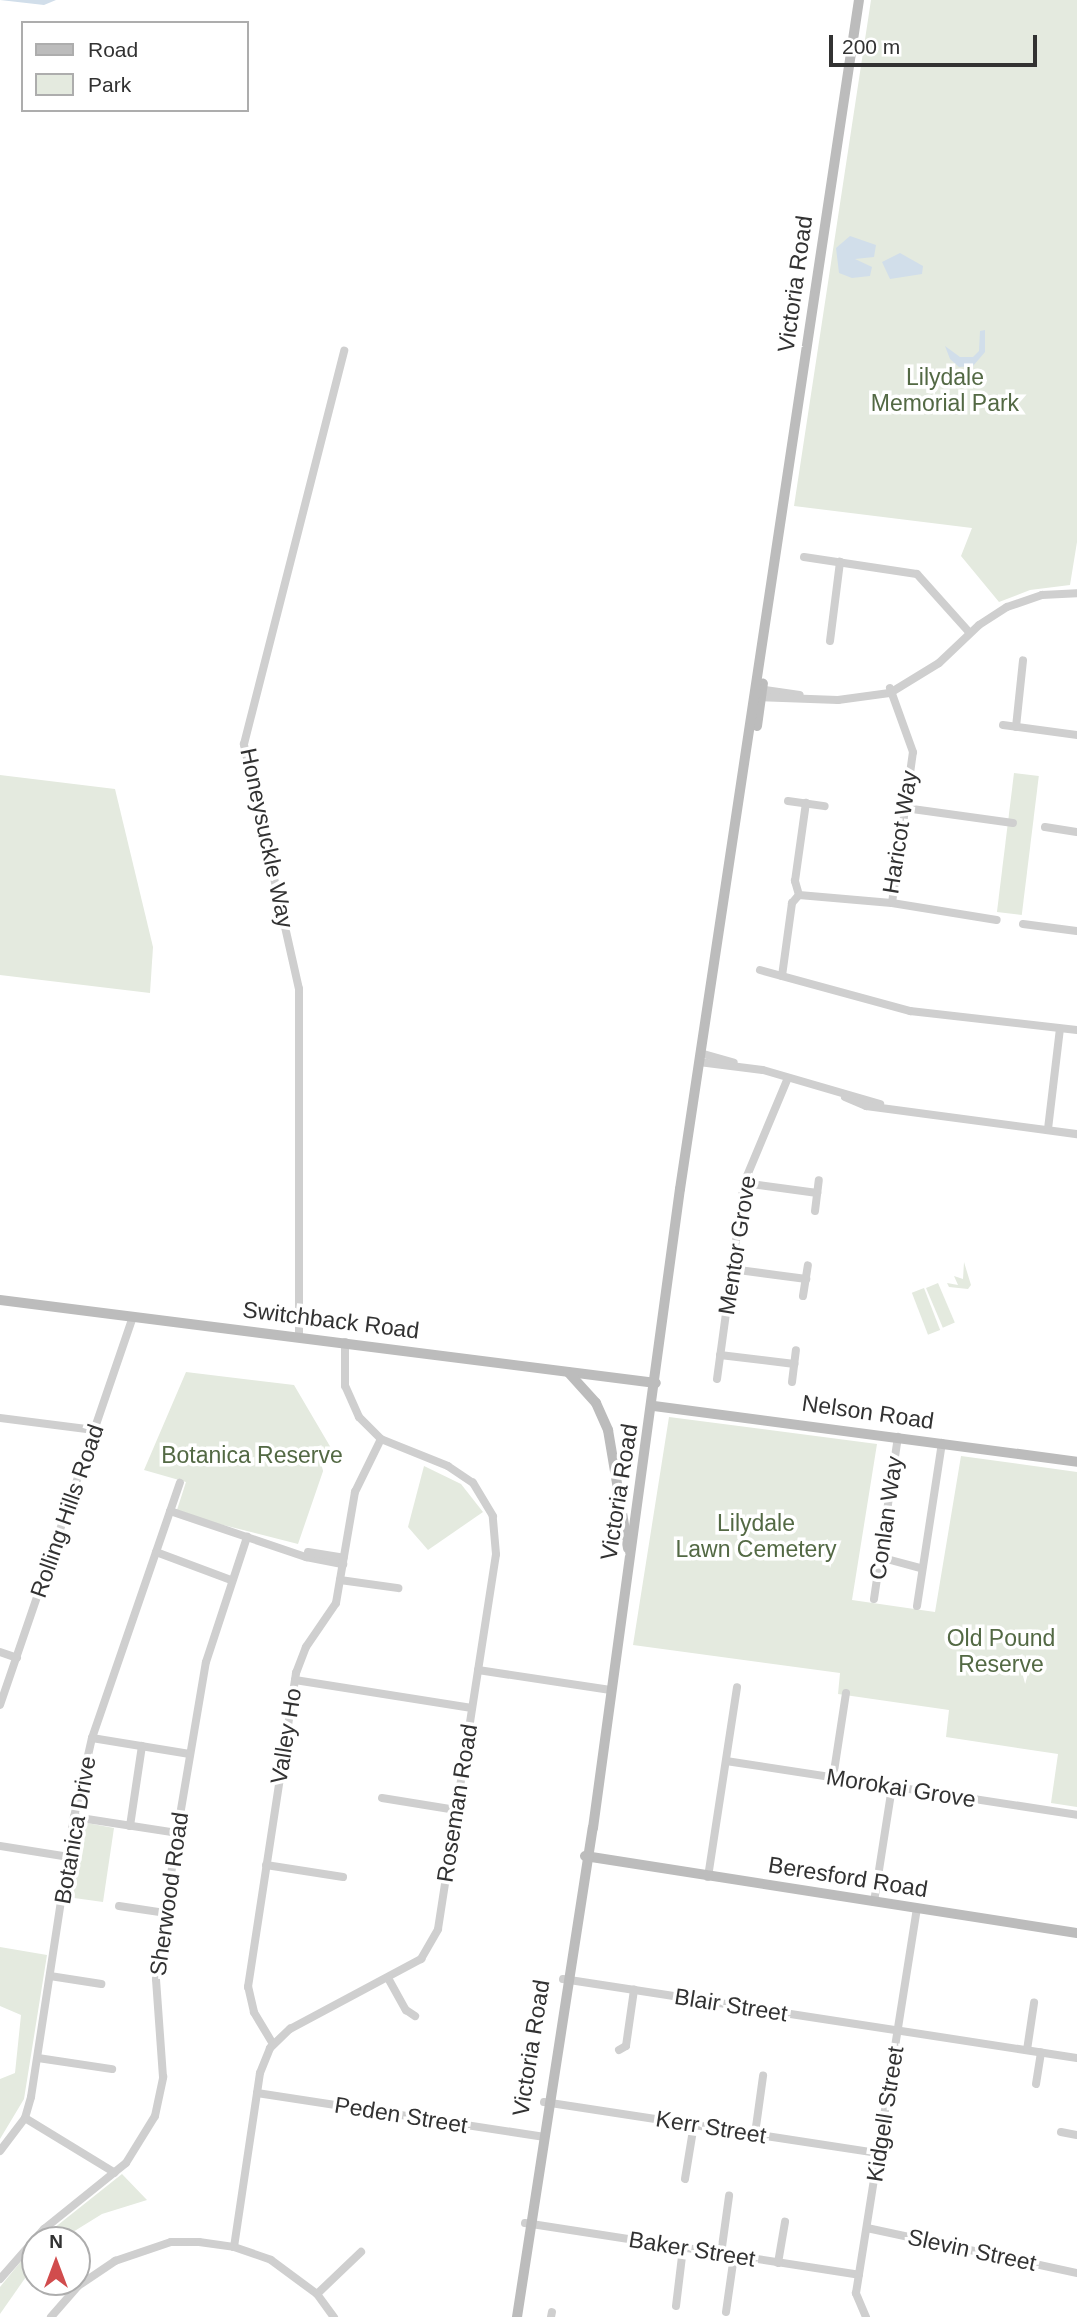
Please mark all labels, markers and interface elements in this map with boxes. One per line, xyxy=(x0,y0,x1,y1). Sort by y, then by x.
legend xyxy=(21,21,248,112)
scale bar xyxy=(832,21,1040,65)
text: 200 m xyxy=(842,35,900,58)
text: Road xyxy=(88,38,138,61)
text: Park xyxy=(88,73,131,96)
street label: Victoria Road xyxy=(772,214,818,354)
park label: Lilydale Memorial Park xyxy=(871,363,1019,417)
street label: Honeysuckle Way xyxy=(234,746,300,930)
street label: Haricot Way xyxy=(877,768,923,896)
street label: Mentor Grove xyxy=(712,1173,762,1317)
street label: Switchback Road xyxy=(241,1295,421,1345)
street label: Nelson Road xyxy=(800,1389,936,1435)
street label: Rolling Hills Road xyxy=(24,1421,110,1601)
street label: Victoria Road xyxy=(595,1422,643,1562)
park label: Botanica Reserve xyxy=(161,1441,343,1469)
street label: Conlan Way xyxy=(864,1454,908,1582)
park label: Lilydale Lawn Cemetery xyxy=(675,1509,837,1563)
park label: Old Pound Reserve xyxy=(947,1624,1055,1678)
street label: Valley Ho xyxy=(265,1686,307,1786)
street label: Roseman Road xyxy=(431,1722,483,1884)
street label: Botanica Drive xyxy=(48,1754,102,1906)
street label: Morokai Grove xyxy=(824,1763,978,1813)
street label: Sherwood Road xyxy=(144,1810,194,1978)
street label: Beresford Road xyxy=(766,1851,930,1903)
street label: Victoria Road xyxy=(507,1978,555,2118)
street label: Blair Street xyxy=(673,1982,789,2028)
street label: Kidgell Street xyxy=(861,2044,909,2184)
street label: Peden Street xyxy=(333,2091,469,2139)
street label: Kerr Street xyxy=(654,2105,768,2149)
street label: Slevin Street xyxy=(905,2223,1039,2277)
street label: Baker Street xyxy=(627,2225,757,2273)
north arrow xyxy=(21,2226,91,2296)
text: N xyxy=(49,2231,63,2252)

